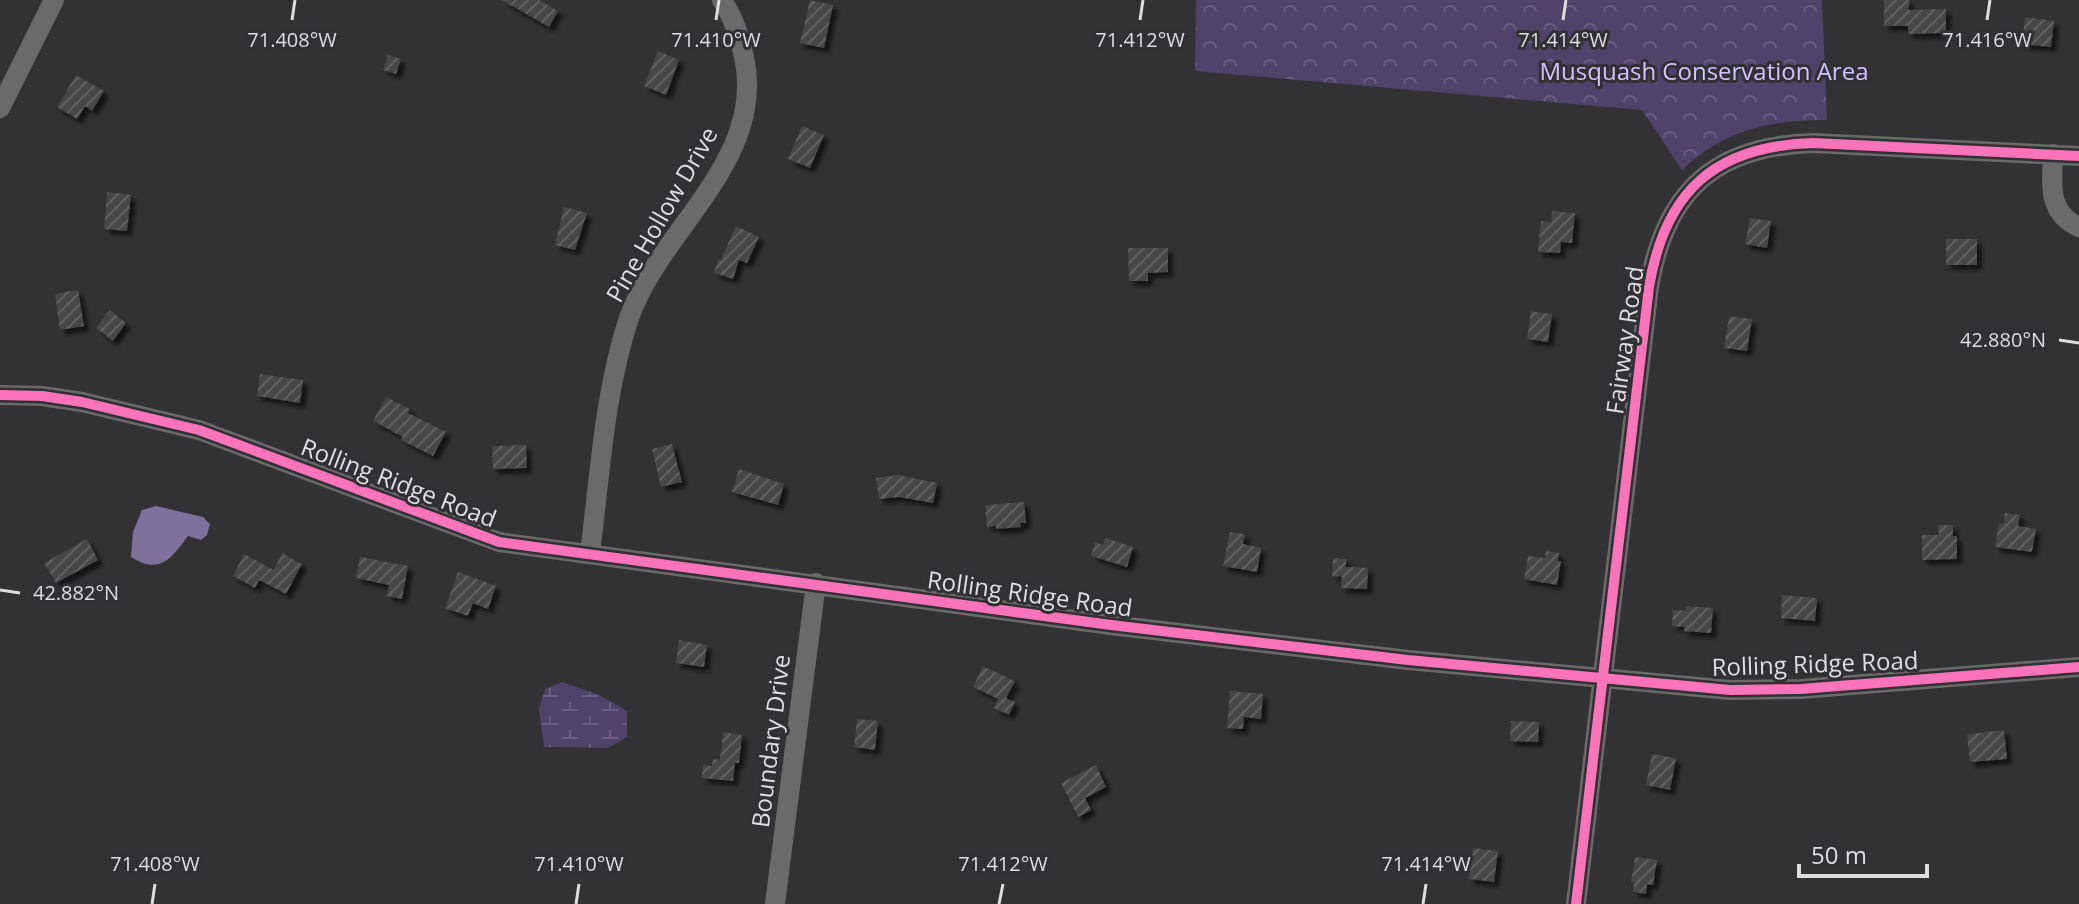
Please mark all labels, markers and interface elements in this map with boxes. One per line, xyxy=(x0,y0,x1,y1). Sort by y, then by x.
text: 71.408°W xyxy=(247,26,337,53)
text: 71.410°W xyxy=(671,26,761,53)
text: 71.412°W xyxy=(1095,26,1185,53)
text: 71.414°W xyxy=(1518,26,1608,53)
text: 71.416°W xyxy=(1942,26,2032,53)
park label: Musquash Conservation Area xyxy=(1540,54,1869,87)
street label: Pine Hollow Drive xyxy=(597,120,725,308)
street label: Fairway Road xyxy=(1597,264,1651,416)
text: 42.880°N xyxy=(1960,326,2046,353)
street label: Rolling Ridge Road xyxy=(296,430,502,534)
street label: Rolling Ridge Road xyxy=(925,562,1135,624)
text: 42.882°N xyxy=(33,579,119,606)
street label: Rolling Ridge Road xyxy=(1711,643,1919,683)
street label: Boundary Drive xyxy=(743,653,797,829)
scale bar xyxy=(1799,828,1927,878)
text: 50 m xyxy=(1811,838,1867,871)
text: 71.408°W xyxy=(110,850,200,877)
text: 71.410°W xyxy=(534,850,624,877)
text: 71.412°W xyxy=(958,850,1048,877)
text: 71.414°W xyxy=(1381,850,1471,877)

